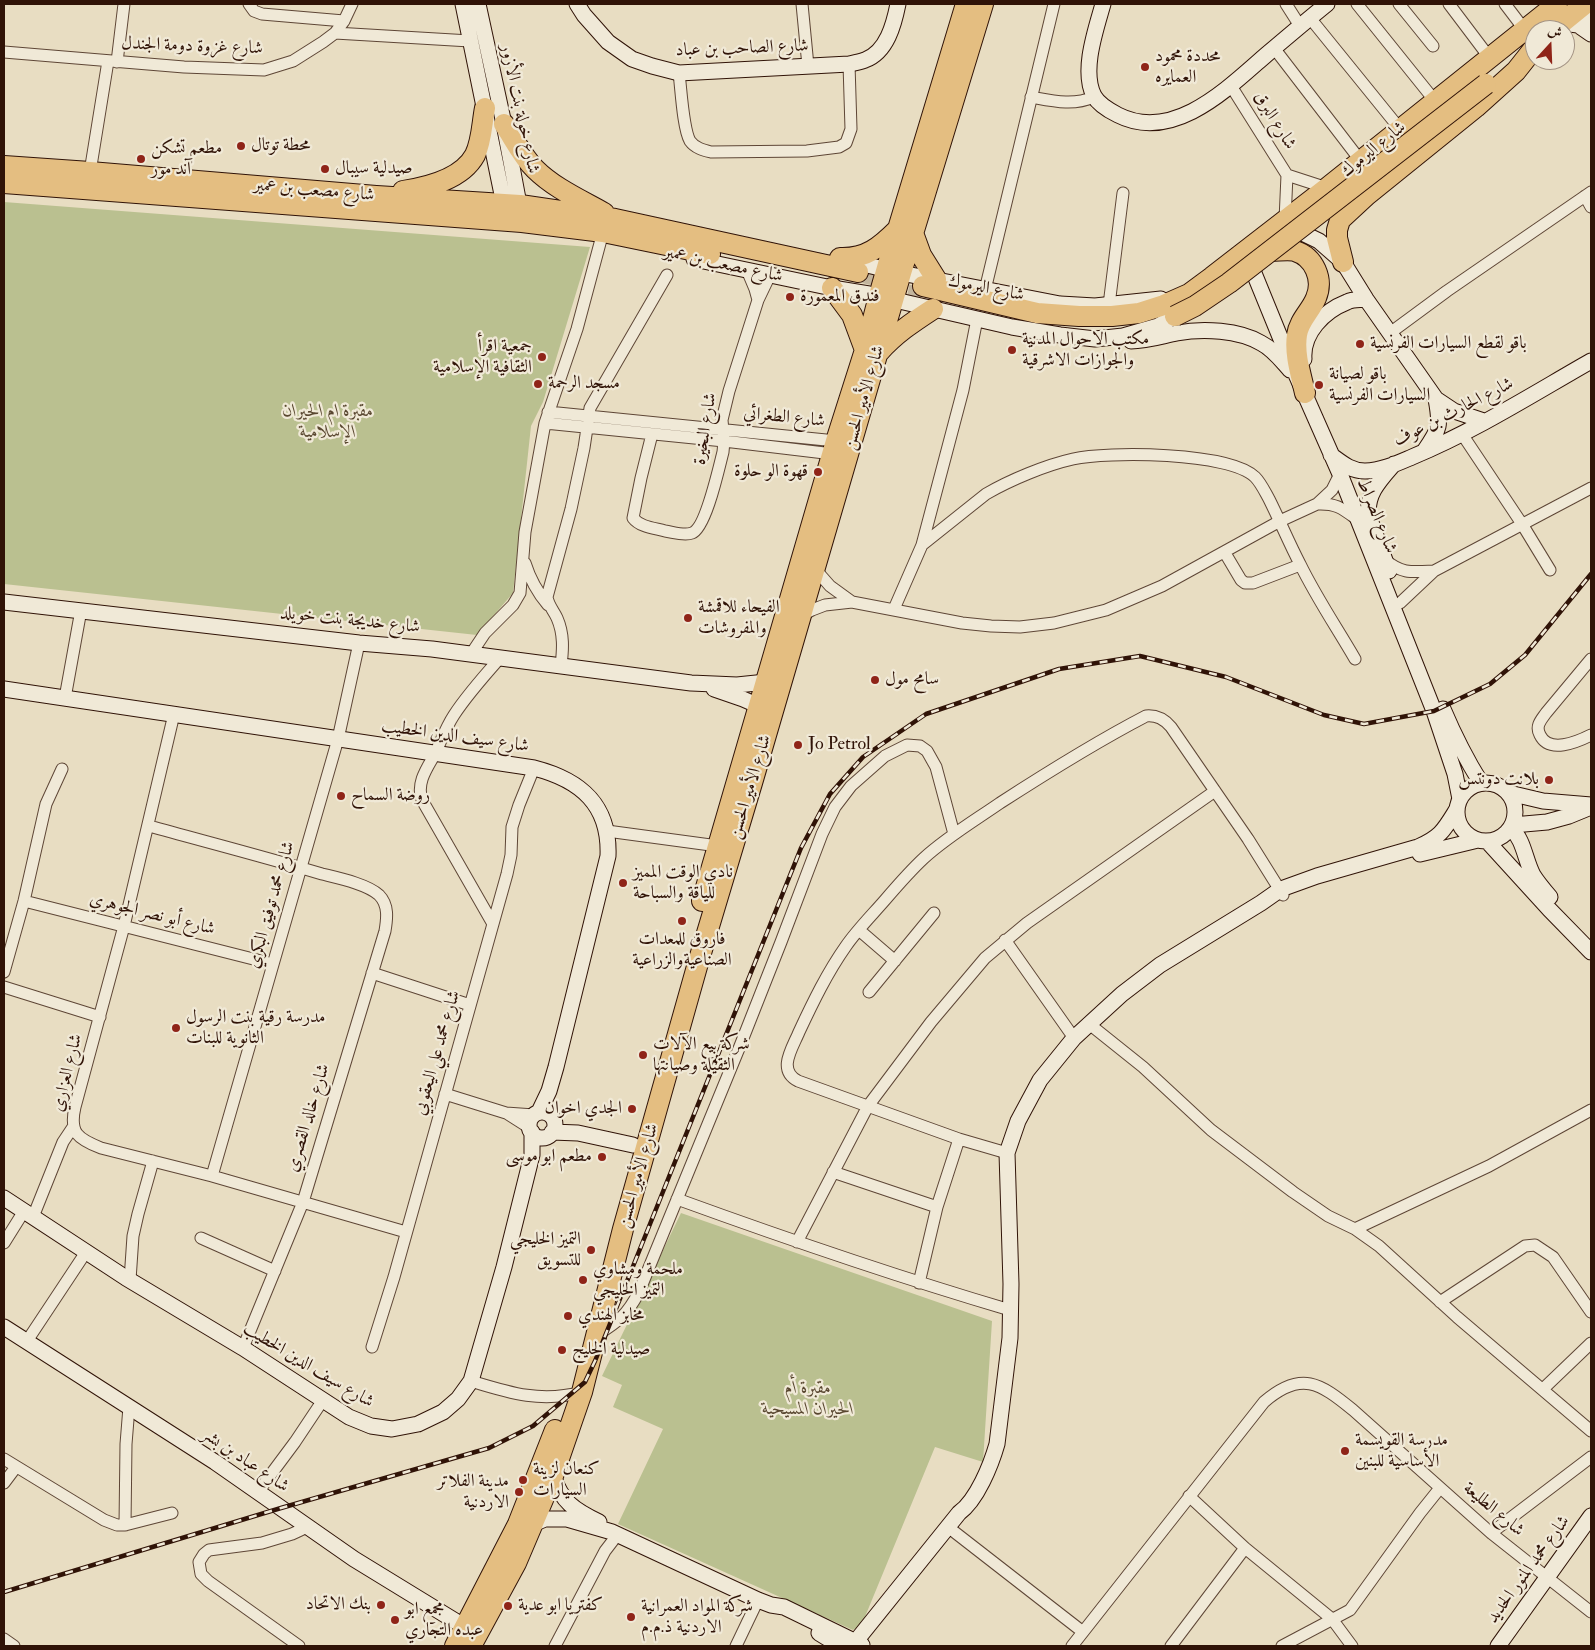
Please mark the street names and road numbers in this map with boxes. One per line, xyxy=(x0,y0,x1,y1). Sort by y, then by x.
street label: شارع غزوة دومة الجندل xyxy=(121,34,263,60)
street label: شارع الصاحب بن عباد xyxy=(675,36,809,62)
street label: شارع خولة بنت الأزور xyxy=(495,42,543,176)
street label: شارع البرق xyxy=(1248,88,1300,154)
street label: شارع اليرموك xyxy=(1337,117,1411,183)
street label: شارع مصعب بن عمير xyxy=(253,175,375,207)
street label: شارع مصعب بن عمير xyxy=(662,242,784,288)
street label: شارع اليرموك xyxy=(946,271,1026,307)
street label: شارع الأمير الحسن xyxy=(840,343,890,453)
street label: شارع الحارث بن عوف xyxy=(1390,373,1518,453)
street label: شارع البخيرة xyxy=(690,391,722,467)
street label: شارع الطغرائي xyxy=(742,403,826,433)
street label: شارع الصراط xyxy=(1351,475,1401,557)
street label: شارع خديجة بنت خويلد xyxy=(279,603,421,639)
street label: شارع سيف الدين الخطيب xyxy=(380,716,530,758)
street label: شارع الأمير الحسن xyxy=(725,732,777,842)
street label: شارع محمد توفيق البكري xyxy=(243,839,301,971)
street label: شارع أبو نصر الجوهري xyxy=(87,889,217,941)
street label: شارع محمد علي اليعقوبي xyxy=(410,988,466,1118)
street label: شارع العزاري xyxy=(48,1032,88,1114)
street label: شارع خالد القصري xyxy=(282,1061,336,1175)
street label: شارع الأمير الحسن xyxy=(614,1121,664,1231)
street label: شارع سيف الدين الخطيب xyxy=(239,1318,377,1414)
street label: شارع عباد بن بشر xyxy=(197,1424,293,1498)
street label: شارع الطليعة xyxy=(1458,1478,1528,1542)
street label: شارع محمد المنور الحديد xyxy=(1483,1512,1575,1628)

